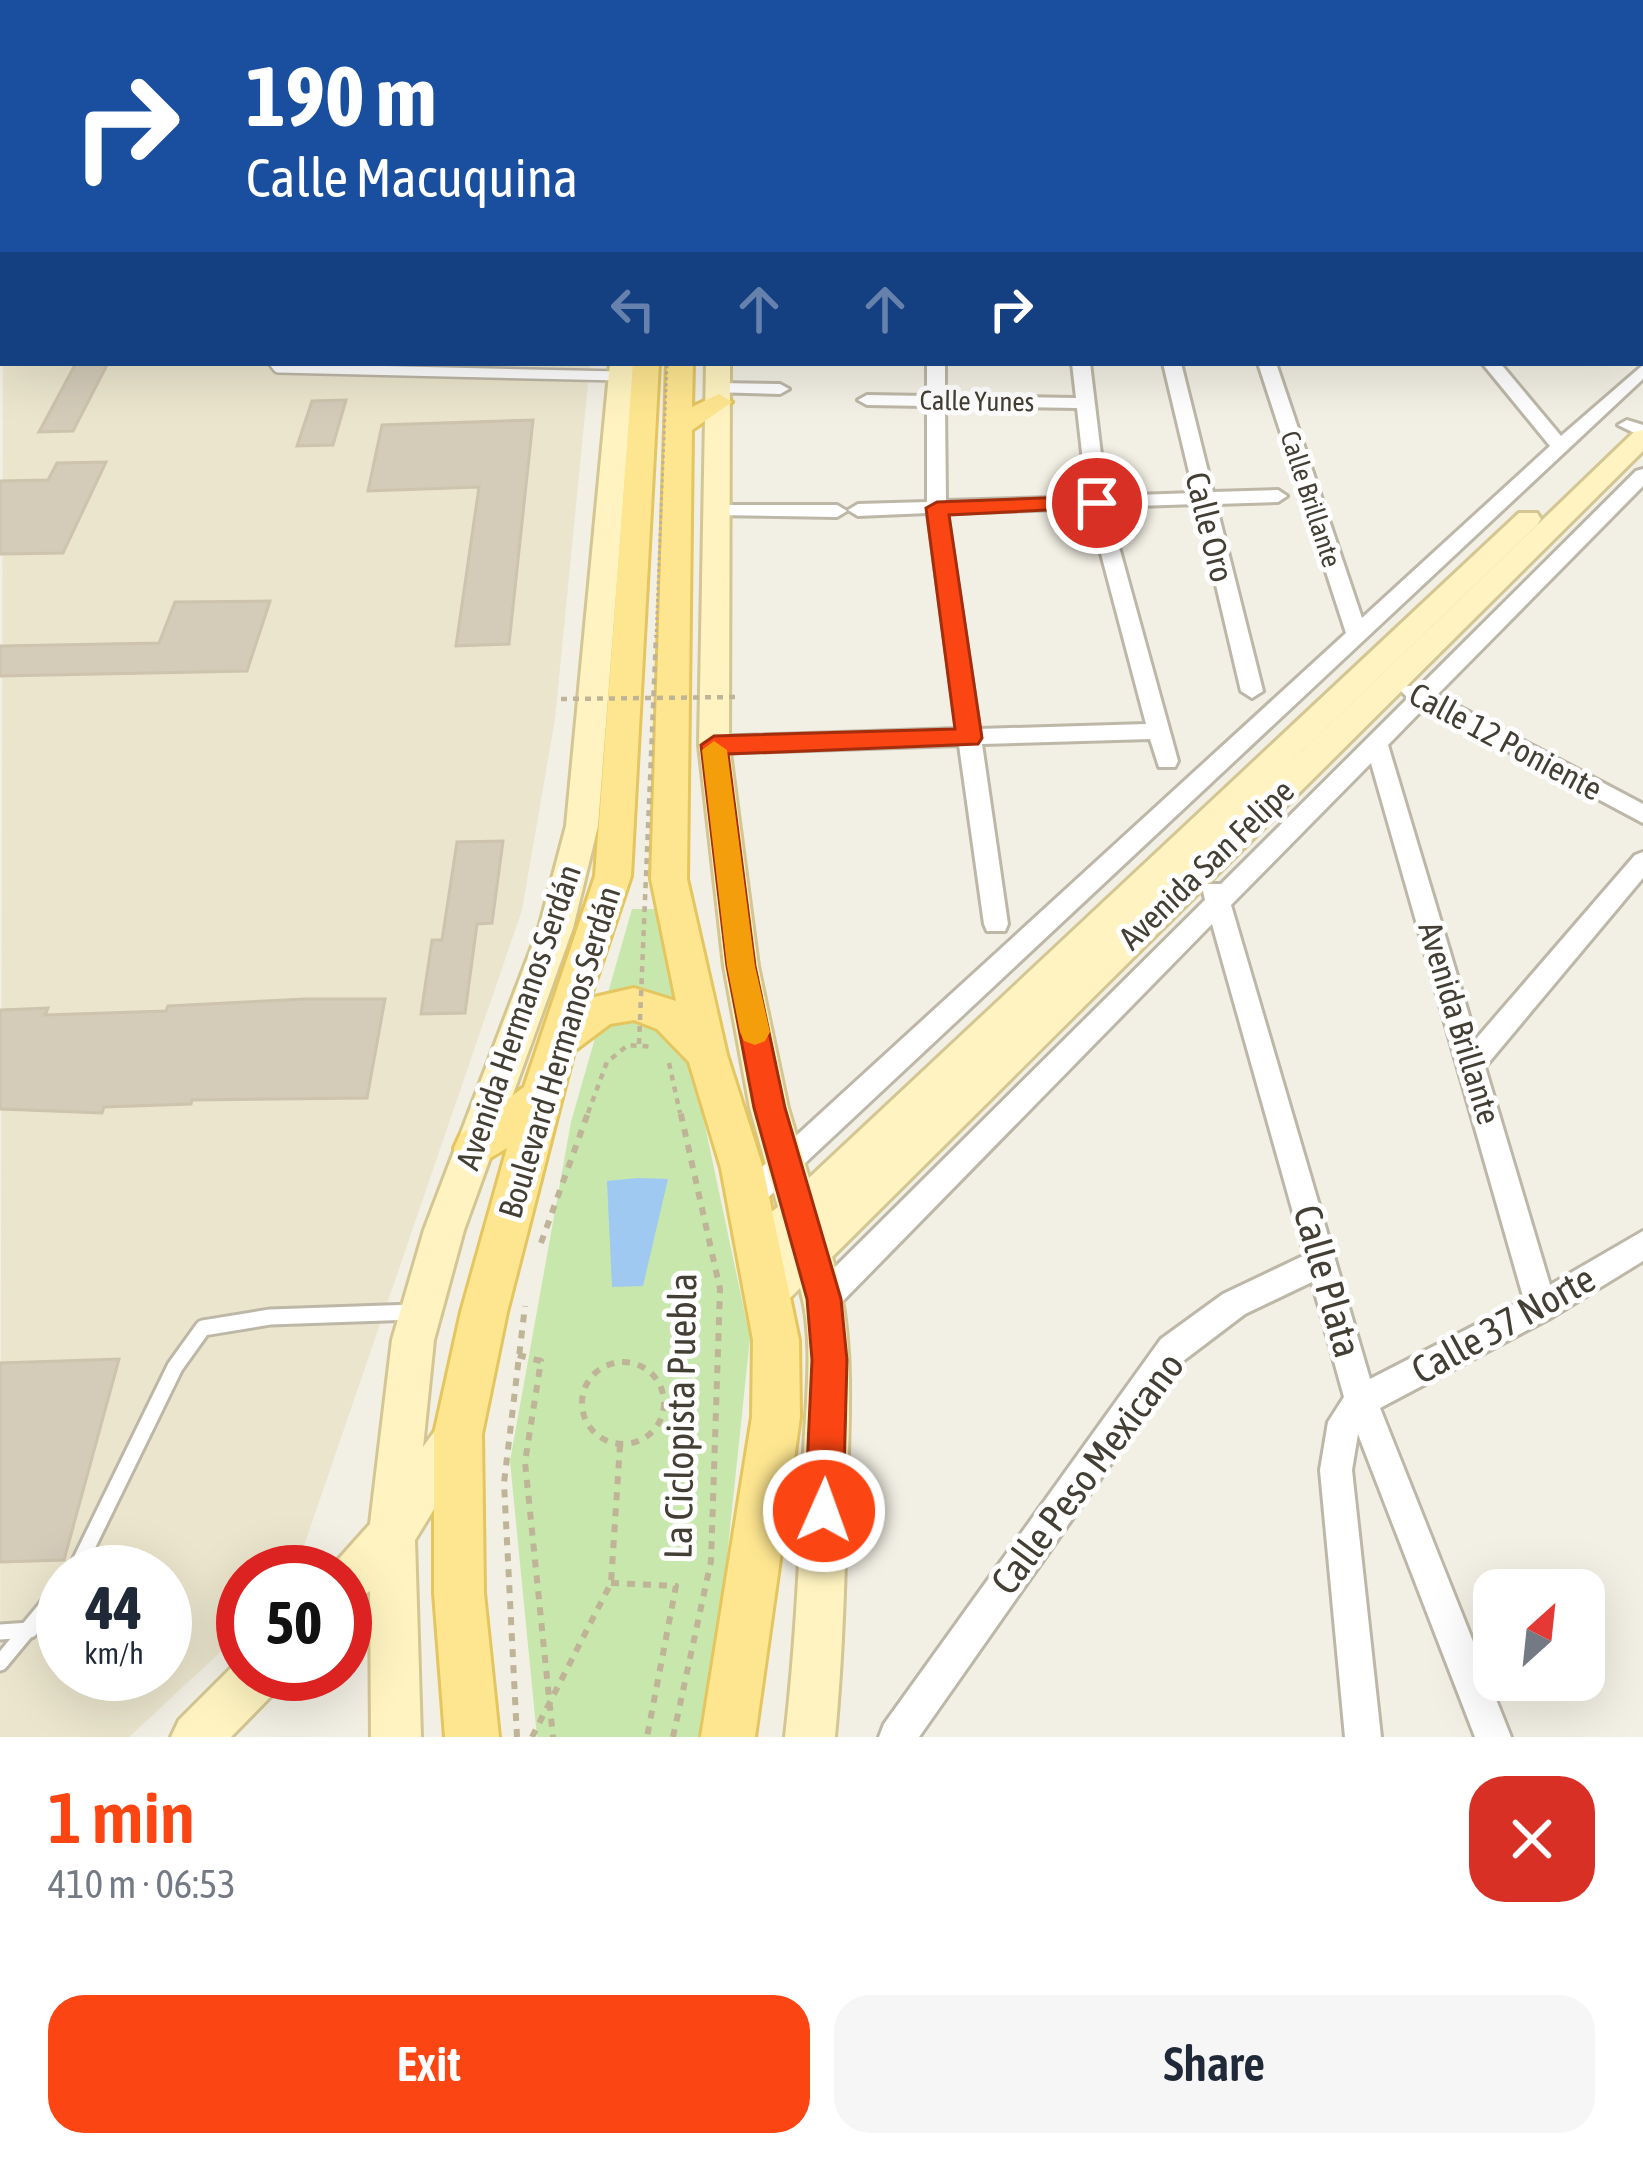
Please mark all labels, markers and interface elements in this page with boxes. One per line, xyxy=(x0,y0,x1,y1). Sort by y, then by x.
icon: right xyxy=(48,48,204,204)
text: 190 m xyxy=(246,48,436,144)
text: Calle Macuquina xyxy=(246,147,578,208)
icon: left xyxy=(600,276,666,342)
icon: ahead xyxy=(726,276,792,342)
icon: ahead xyxy=(852,276,918,342)
icon: right xyxy=(978,276,1044,342)
street label: Calle Yunes xyxy=(919,385,1035,417)
street label: Calle Brillante xyxy=(1274,427,1348,571)
pin xyxy=(1046,452,1148,554)
street label: Calle Oro xyxy=(1178,468,1242,586)
icon: arrive xyxy=(1064,470,1130,536)
street label: Calle 12 Poniente xyxy=(1403,674,1609,808)
street label: Avenida San Felipe xyxy=(1111,771,1301,957)
street label: Avenida Hermanos Serdán xyxy=(448,860,588,1174)
street label: Boulevard Hermanos Serdán xyxy=(490,882,628,1222)
street label: Avenida Brillante xyxy=(1411,917,1509,1129)
street label: Calle Plata xyxy=(1285,1200,1371,1362)
street label: Calle 37 Norte xyxy=(1404,1256,1602,1392)
street label: La Ciclopista Puebla xyxy=(656,1272,704,1560)
street label: Calle Peso Mexicano xyxy=(982,1344,1192,1602)
position arrow xyxy=(761,1448,887,1574)
speed limit sign: 50 xyxy=(216,1545,372,1701)
north arrow xyxy=(1473,1569,1605,1701)
map controls xyxy=(1473,1569,1605,1701)
text: 44 xyxy=(86,1573,142,1642)
text: km/h xyxy=(84,1636,144,1670)
text: 1 min xyxy=(48,1776,195,1858)
button: close xyxy=(1469,1776,1595,1902)
text: 410 m · 06:53 xyxy=(48,1862,236,1906)
button: Exit xyxy=(48,1995,810,2133)
button: Share xyxy=(834,1995,1595,2133)

